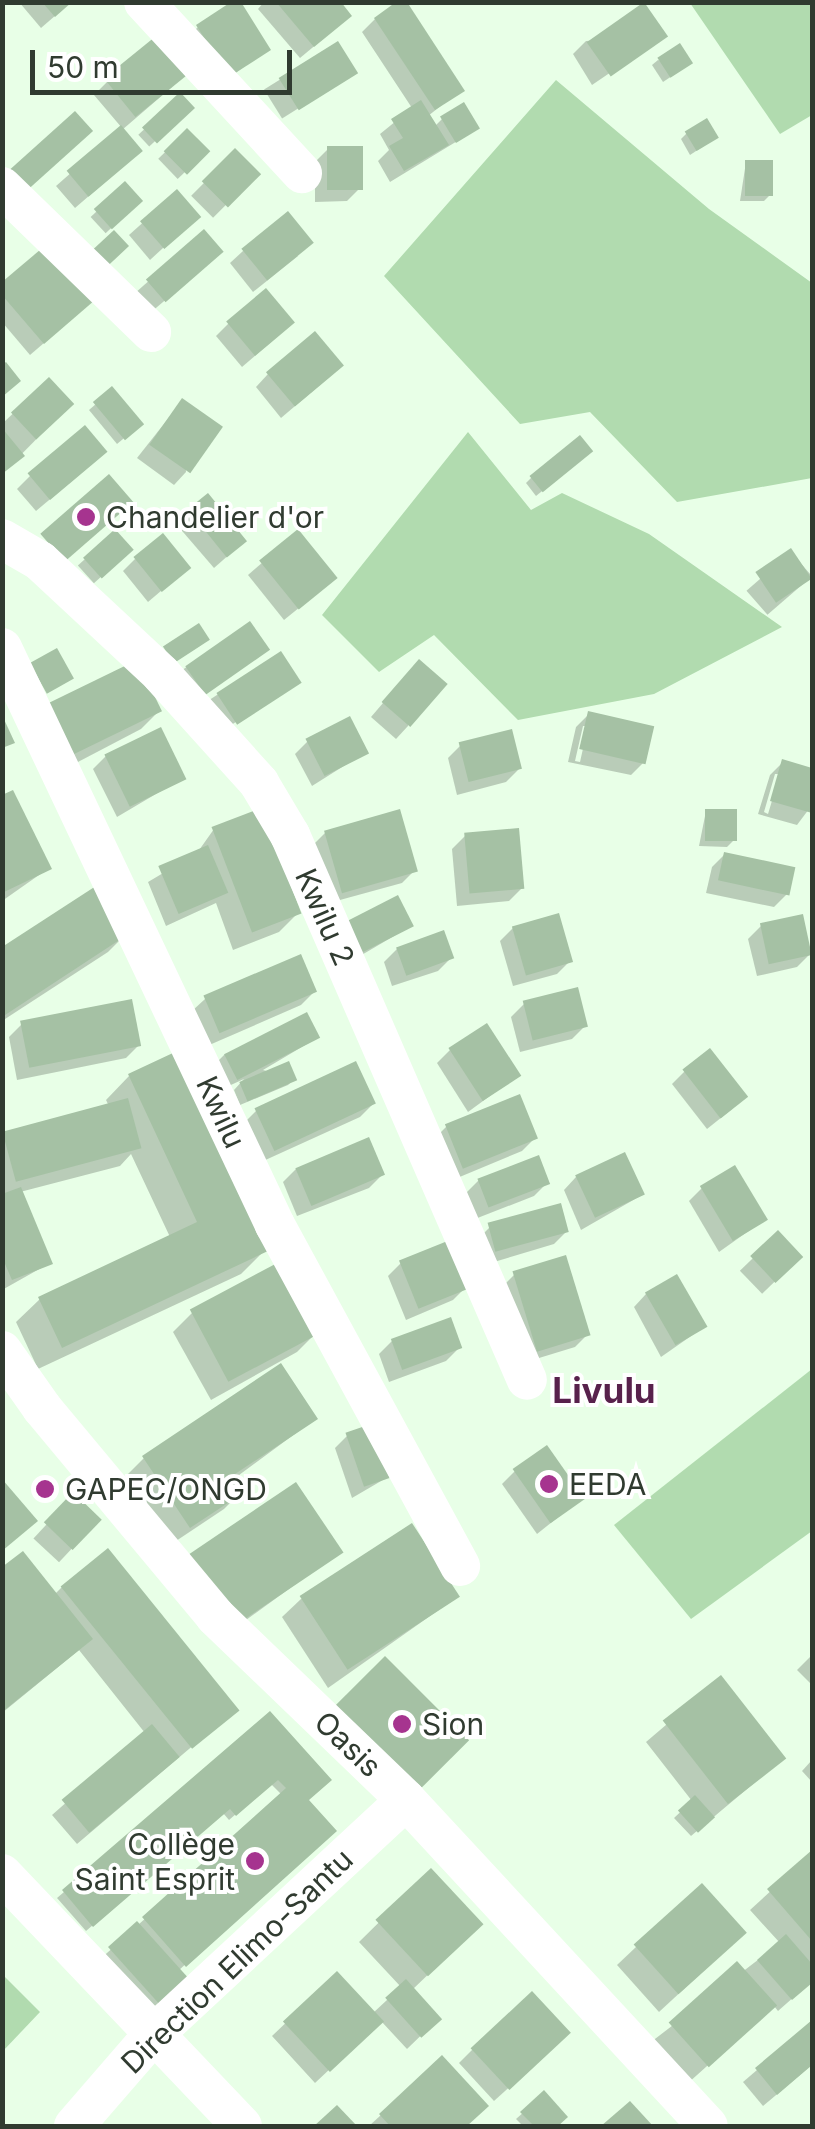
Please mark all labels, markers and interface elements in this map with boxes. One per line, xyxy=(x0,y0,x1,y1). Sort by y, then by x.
scale bar xyxy=(35,30,298,92)
text: 50 m xyxy=(47,49,119,85)
place label: Chandelier d'or xyxy=(106,499,324,535)
marker: Chandelier d'or xyxy=(75,506,97,528)
street label: Kwilu 2 xyxy=(288,863,362,971)
street label: Kwilu xyxy=(189,1070,253,1154)
district label: Livulu xyxy=(552,1369,656,1411)
place label: EEDA xyxy=(569,1466,646,1502)
place label: GAPEC/ONGD xyxy=(65,1471,267,1507)
marker: EEDA xyxy=(538,1473,560,1495)
marker: GAPEC/ONGD xyxy=(34,1478,56,1500)
street label: Oasis xyxy=(307,1704,389,1784)
place label: Sion xyxy=(422,1706,484,1742)
marker: Sion xyxy=(391,1713,413,1735)
place label: Collège Saint Esprit xyxy=(75,1826,235,1896)
street label: Direction Elimo-Santu xyxy=(114,1841,360,2081)
marker: Collège Saint Esprit xyxy=(244,1850,266,1872)

